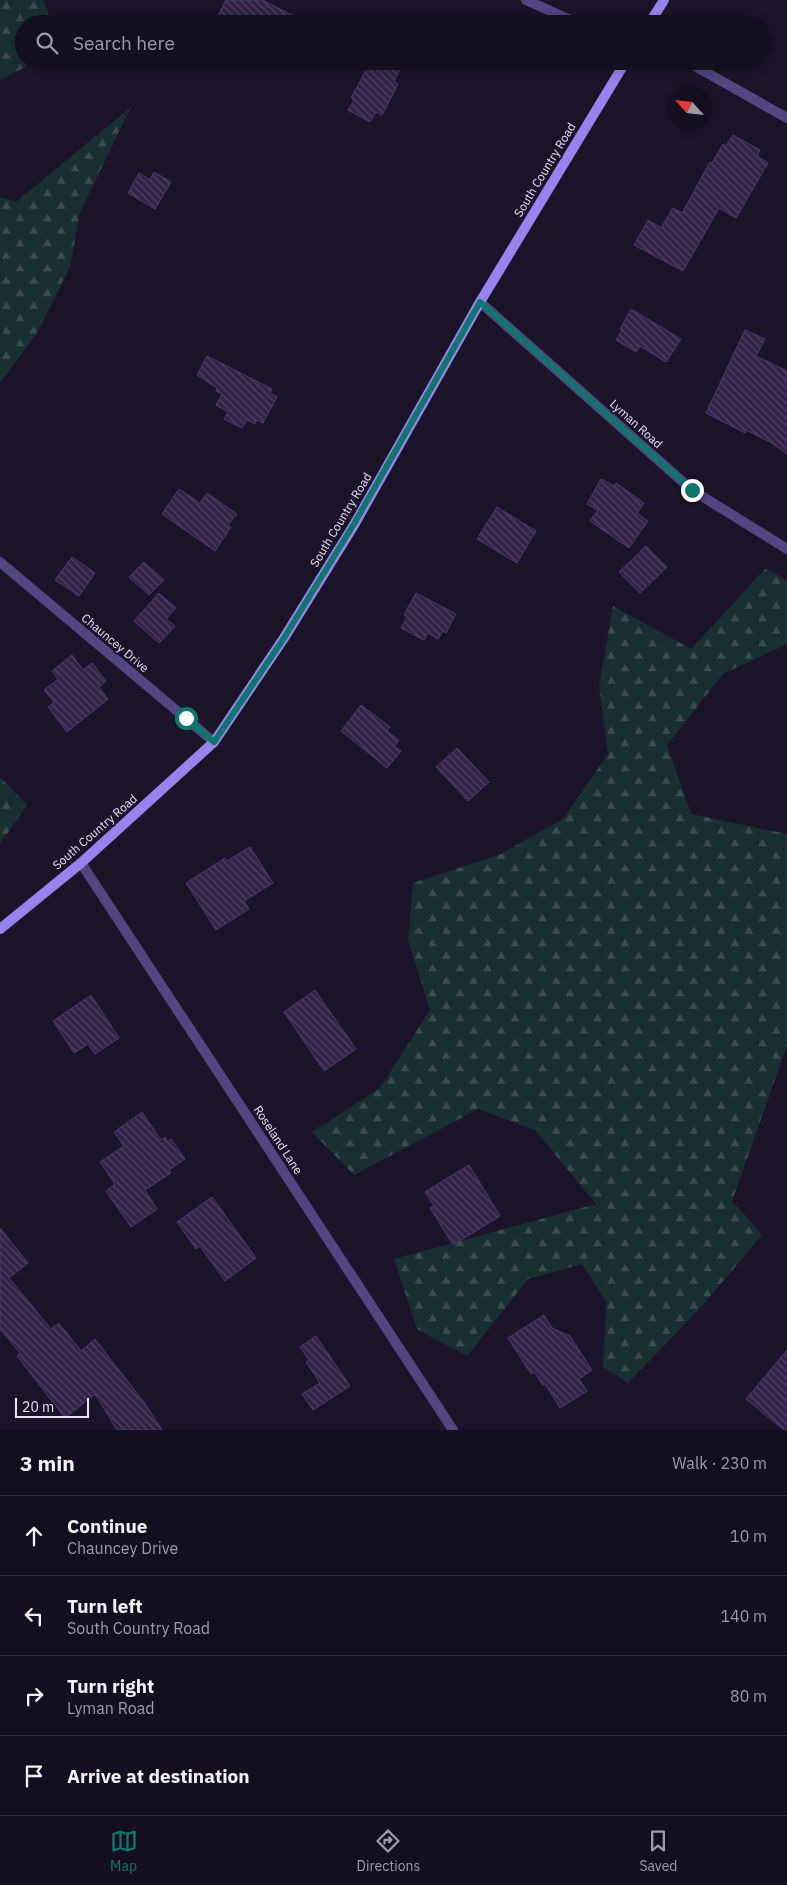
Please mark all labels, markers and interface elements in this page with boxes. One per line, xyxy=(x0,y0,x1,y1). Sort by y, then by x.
search box xyxy=(15,15,772,70)
icon: search xyxy=(33,29,61,57)
text: Search here xyxy=(73,31,175,55)
north arrow xyxy=(667,85,712,130)
street label: South Country Road xyxy=(511,120,579,220)
street label: Lyman Road xyxy=(607,396,666,451)
street label: South Country Road xyxy=(307,470,375,570)
route end xyxy=(681,479,704,502)
street label: Chauncey Drive xyxy=(79,610,152,675)
route start xyxy=(175,707,198,730)
street label: South Country Road xyxy=(49,791,140,872)
street label: Roseland Lane xyxy=(251,1103,306,1177)
scale bar xyxy=(15,1395,89,1418)
text: 20 m xyxy=(22,1398,54,1416)
text: 3 min xyxy=(20,1449,75,1477)
text: Walk · 230 m xyxy=(672,1453,767,1473)
text: Continue xyxy=(67,1514,147,1538)
icon: ahead xyxy=(20,1522,48,1550)
text: 10 m xyxy=(730,1526,767,1546)
text: Chauncey Drive xyxy=(67,1538,178,1558)
text: Turn left xyxy=(67,1594,143,1618)
icon: left xyxy=(20,1602,48,1630)
text: 140 m xyxy=(720,1606,767,1626)
text: South Country Road xyxy=(67,1618,210,1638)
text: Turn right xyxy=(67,1674,154,1698)
icon: right xyxy=(20,1682,48,1710)
text: 80 m xyxy=(730,1686,767,1706)
text: Lyman Road xyxy=(67,1698,155,1718)
icon: arrive xyxy=(20,1762,48,1790)
text: Arrive at destination xyxy=(67,1764,250,1788)
tab: Map xyxy=(110,1827,138,1875)
tab: Directions xyxy=(357,1827,420,1875)
tab: Saved xyxy=(639,1827,677,1875)

